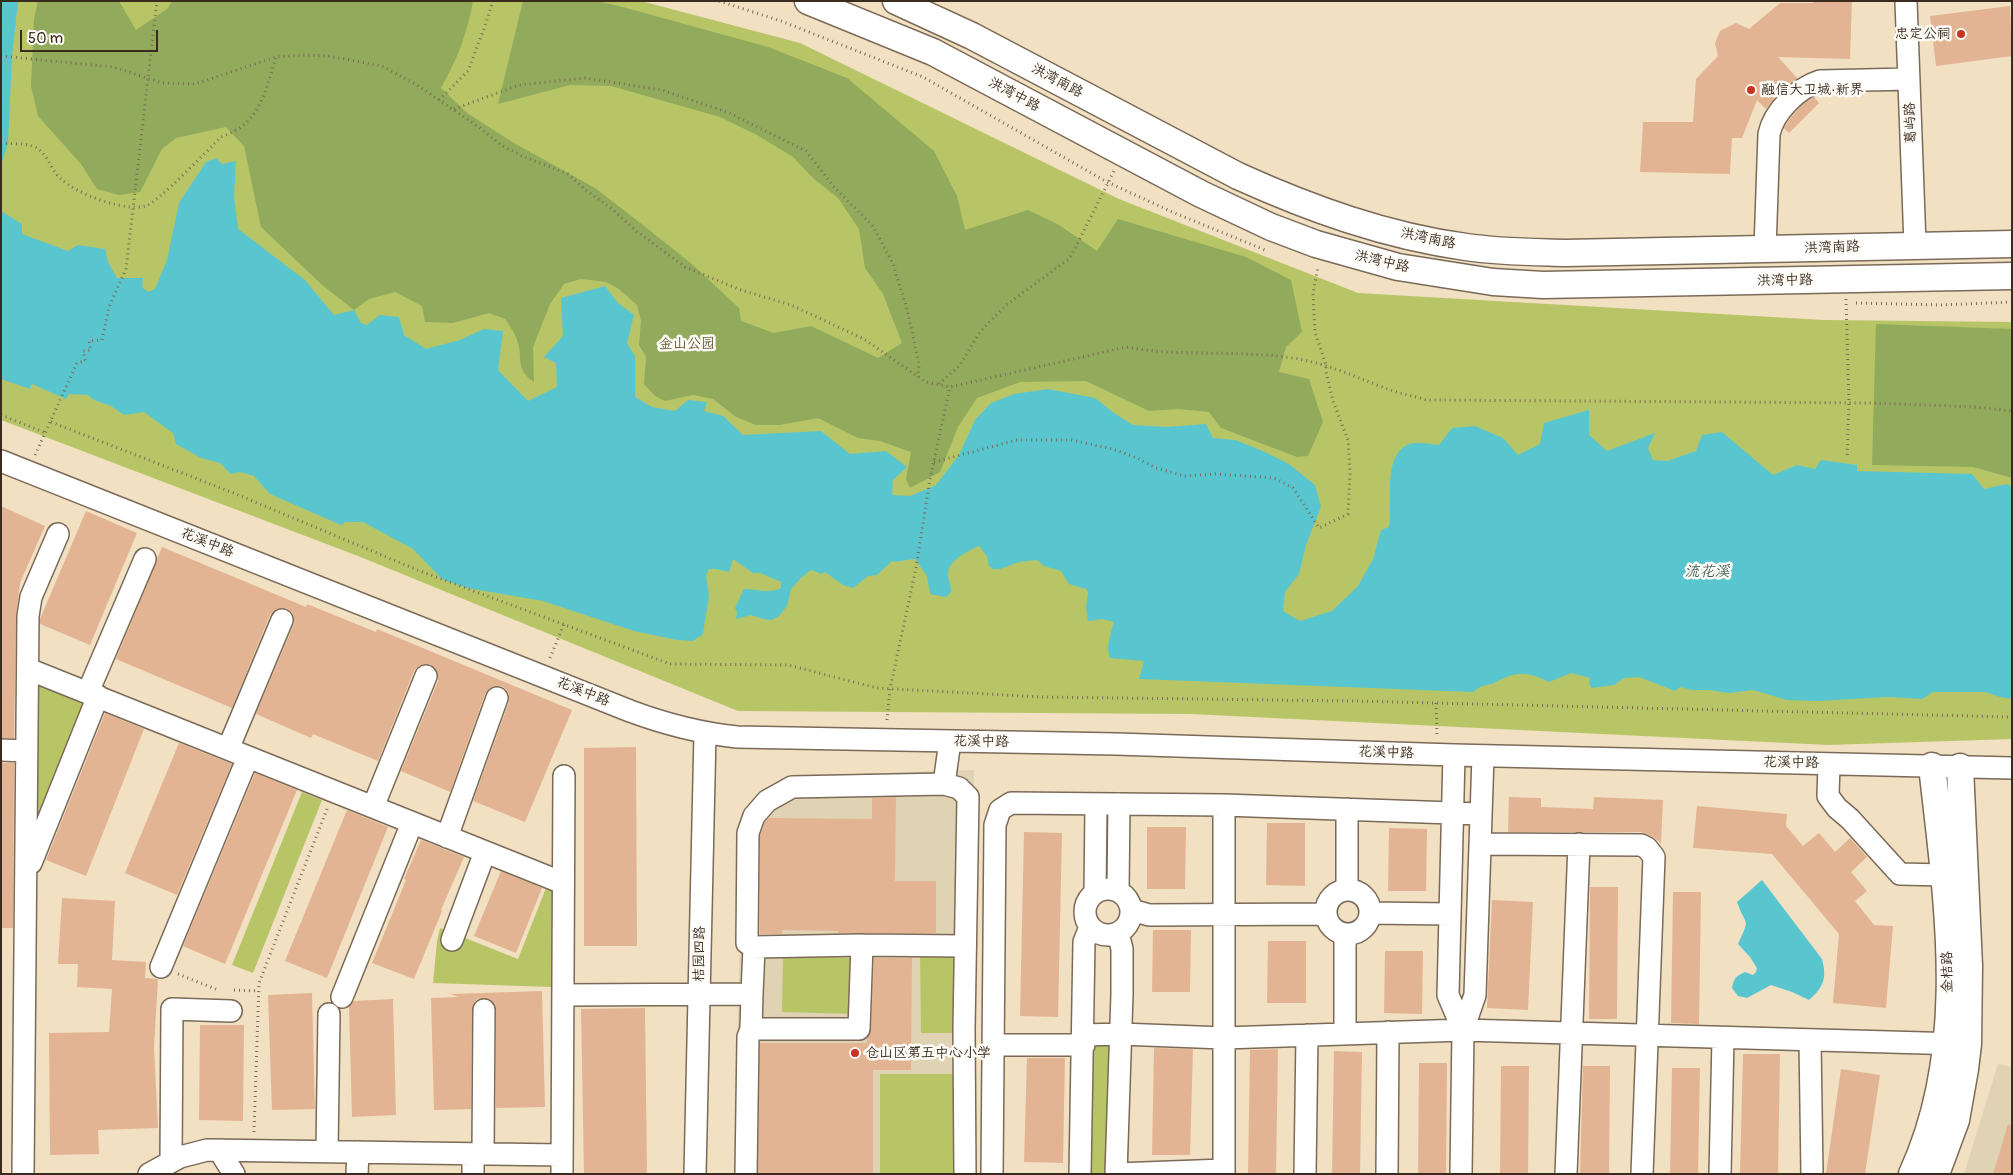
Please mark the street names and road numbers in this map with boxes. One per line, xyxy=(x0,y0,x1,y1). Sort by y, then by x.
street label: 洪湾南路 xyxy=(1028,60,1086,102)
street label: 洪湾中路 xyxy=(985,74,1043,116)
street label: 葛屿路 xyxy=(1902,102,1920,144)
street label: 洪湾南路 xyxy=(1399,225,1457,253)
street label: 洪湾南路 xyxy=(1804,239,1860,257)
street label: 洪湾中路 xyxy=(1353,248,1411,276)
street label: 洪湾中路 xyxy=(1757,272,1813,290)
street label: 花溪中路 xyxy=(178,525,236,561)
street label: 花溪中路 xyxy=(554,674,612,710)
street label: 花溪中路 xyxy=(953,733,1009,751)
street label: 花溪中路 xyxy=(1358,744,1414,762)
street label: 花溪中路 xyxy=(1763,754,1819,772)
street label: 桔园四路 xyxy=(691,926,709,982)
street label: 金桔路 xyxy=(1939,951,1957,993)

